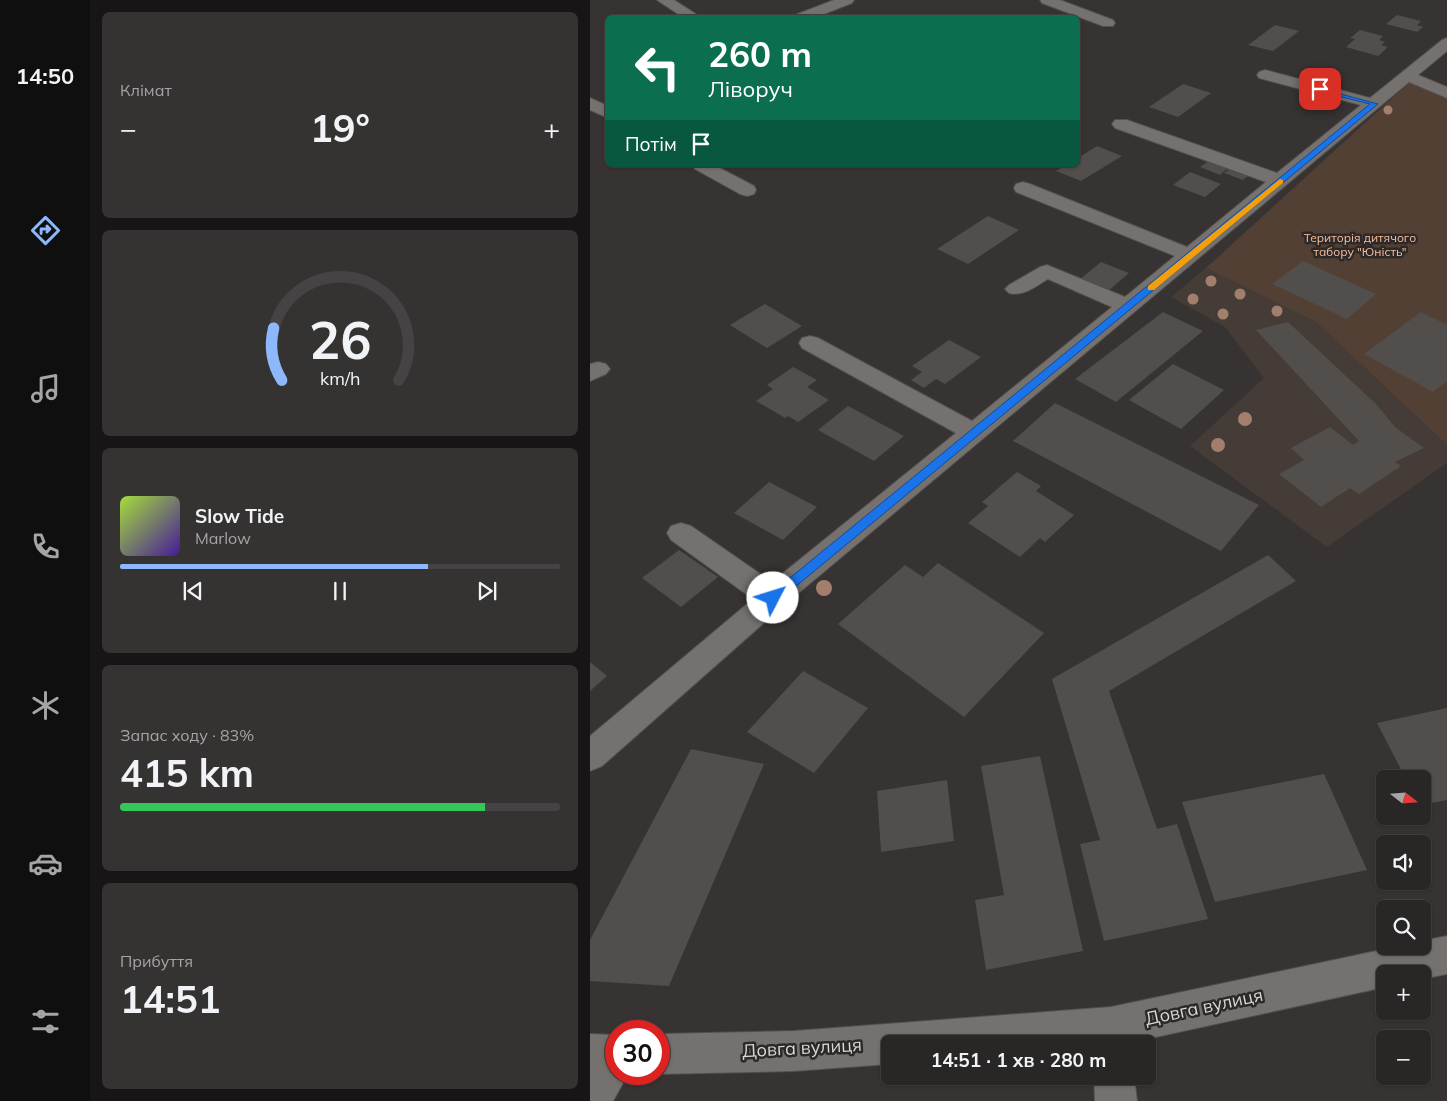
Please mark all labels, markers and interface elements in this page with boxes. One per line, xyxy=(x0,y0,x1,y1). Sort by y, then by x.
text: 260 m xyxy=(708,32,812,76)
icon: left xyxy=(625,35,690,100)
text: 14:50 xyxy=(16,62,74,90)
pin xyxy=(1299,68,1341,110)
text: Ліворуч xyxy=(708,75,793,103)
icon: arrive xyxy=(1306,75,1334,103)
text: Клімат xyxy=(120,80,172,100)
text: 19° xyxy=(310,104,370,152)
text: − xyxy=(120,111,137,146)
text: + xyxy=(543,111,560,146)
icon: arrive xyxy=(687,130,715,158)
text: Потім xyxy=(625,132,677,156)
icon: directions xyxy=(28,213,63,248)
park label: Територія дитячого табору "Юність" xyxy=(1304,230,1416,259)
text: 26 xyxy=(309,307,371,372)
text: km/h xyxy=(320,367,360,389)
icon: music xyxy=(28,371,63,406)
text: Slow Tide xyxy=(195,504,284,528)
text: Marlow xyxy=(195,528,251,548)
icon: phone xyxy=(28,529,63,564)
position arrow xyxy=(746,571,798,623)
icon: previous xyxy=(179,577,207,605)
icon: pause xyxy=(326,577,354,605)
icon: next xyxy=(473,577,501,605)
icon: climate xyxy=(28,688,63,723)
text: Запас ходу · 83% xyxy=(120,725,254,745)
text: 415 km xyxy=(120,749,254,797)
north arrow xyxy=(1376,770,1431,825)
map controls xyxy=(1376,770,1431,1085)
button: sound xyxy=(1376,835,1431,890)
icon: car xyxy=(28,846,63,881)
button: search xyxy=(1376,900,1431,955)
text: Прибуття xyxy=(120,951,193,971)
button: + xyxy=(1376,965,1431,1020)
text: 14:51 xyxy=(120,975,221,1023)
street label: Довга вулиця xyxy=(1143,983,1265,1030)
icon: filters xyxy=(28,1004,63,1039)
speed limit sign: 30 xyxy=(605,1020,670,1085)
button: − xyxy=(1376,1030,1431,1085)
street label: Довга вулиця xyxy=(741,1033,863,1062)
text: 14:51 · 1 хв · 280 m xyxy=(931,1048,1106,1072)

